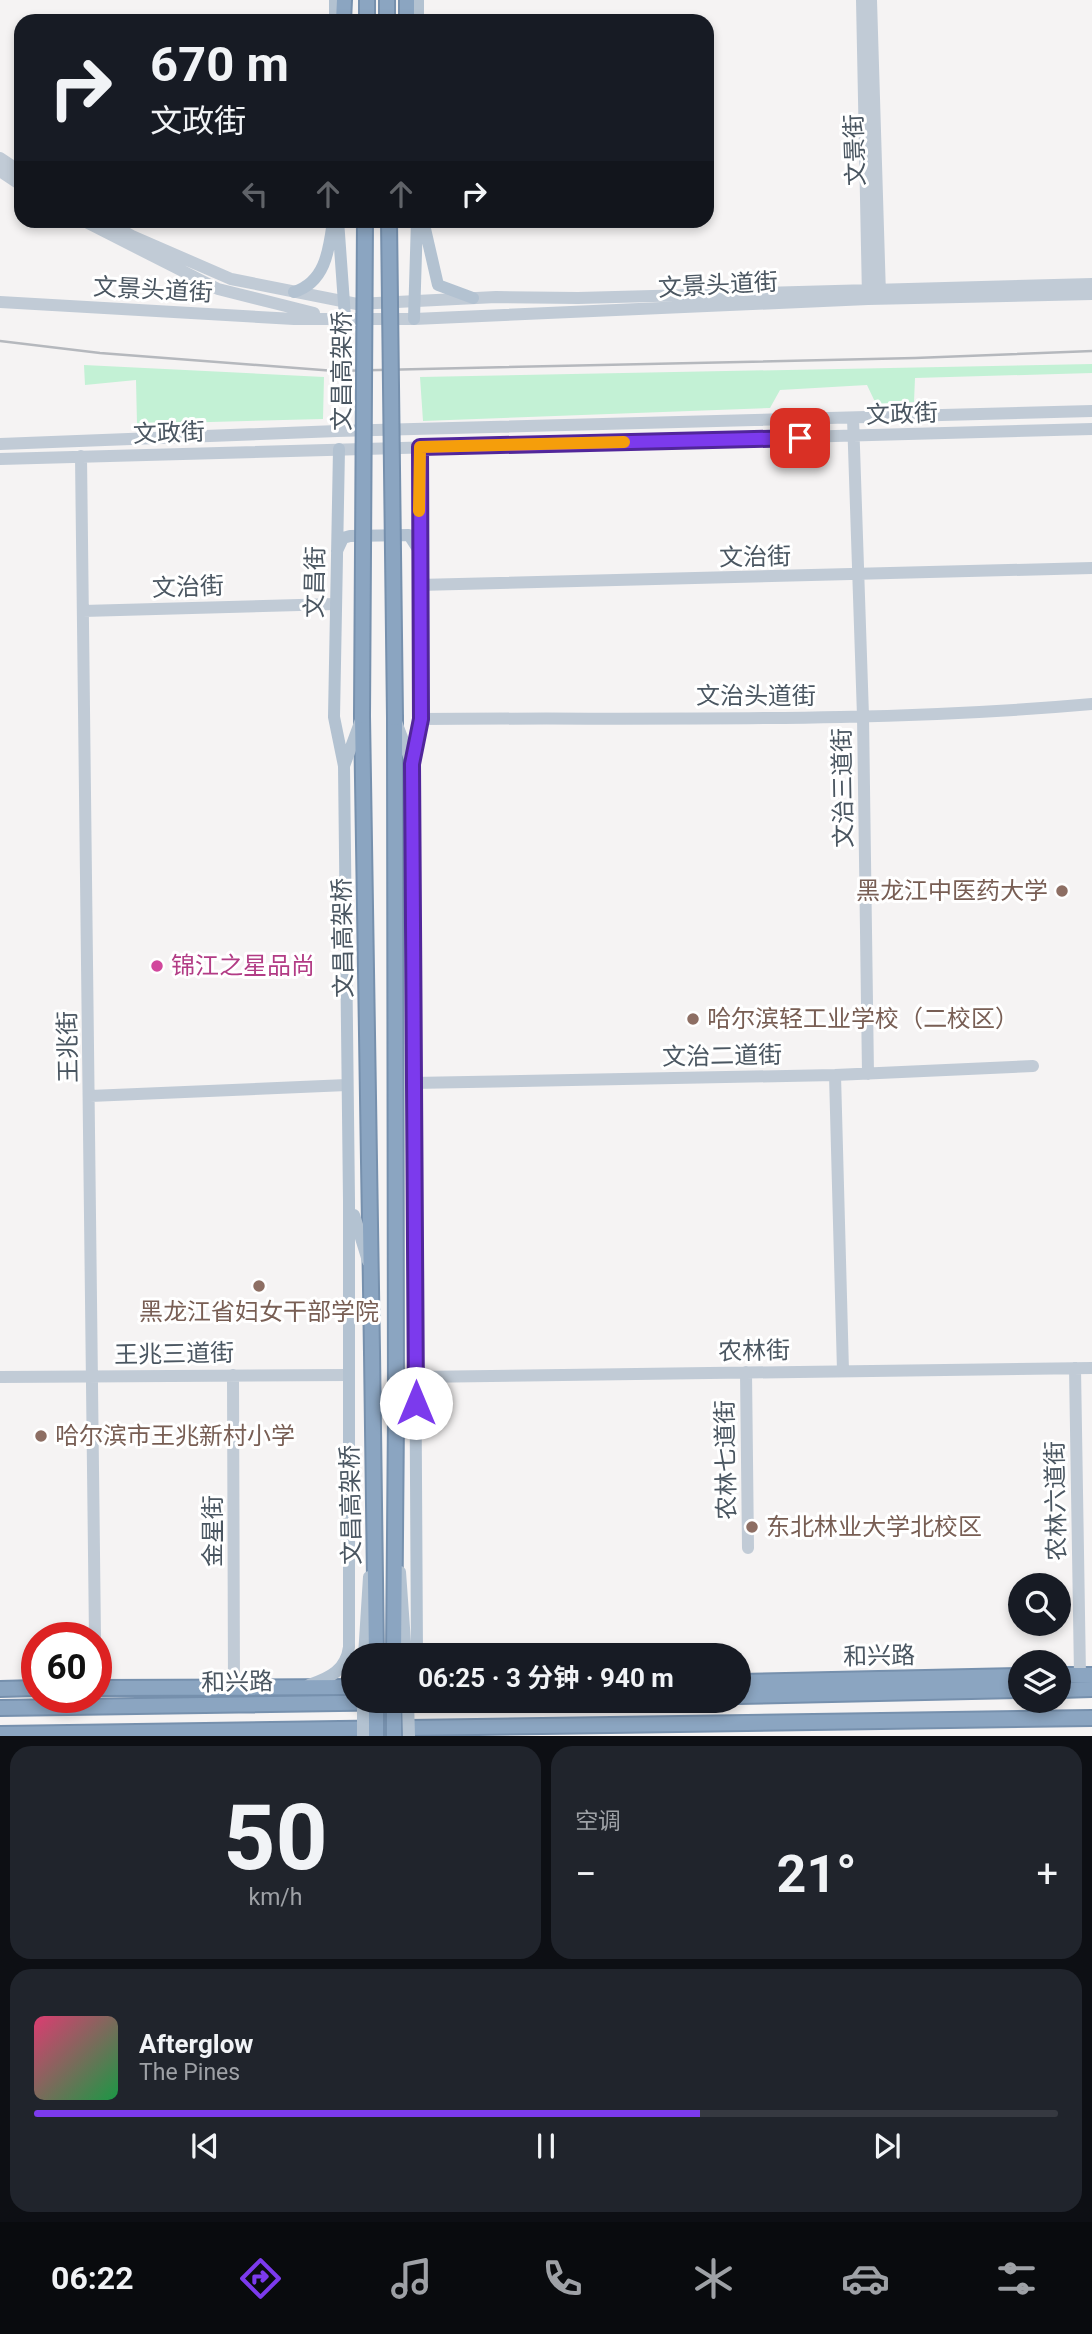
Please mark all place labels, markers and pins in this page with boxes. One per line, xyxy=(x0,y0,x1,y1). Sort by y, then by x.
pin xyxy=(770,408,830,468)
place label: 黑龙江中医药大学 xyxy=(856,877,1048,905)
marker: 黑龙江中医药大学 xyxy=(1054,883,1070,899)
place label: 锦江之星品尚 xyxy=(171,952,315,980)
marker: 锦江之星品尚 xyxy=(149,958,165,974)
place label: 哈尔滨轻工业学校（二校区） xyxy=(707,1005,1019,1033)
marker: 哈尔滨轻工业学校（二校区） xyxy=(685,1011,701,1027)
marker: 黑龙江省妇女干部学院 xyxy=(251,1278,267,1294)
place label: 黑龙江省妇女干部学院 xyxy=(139,1298,379,1326)
place label: 哈尔滨市王兆新村小学 xyxy=(55,1422,295,1450)
marker: 哈尔滨市王兆新村小学 xyxy=(33,1428,49,1444)
place label: 东北林业大学北校区 xyxy=(766,1513,982,1541)
marker: 东北林业大学北校区 xyxy=(744,1519,760,1535)

